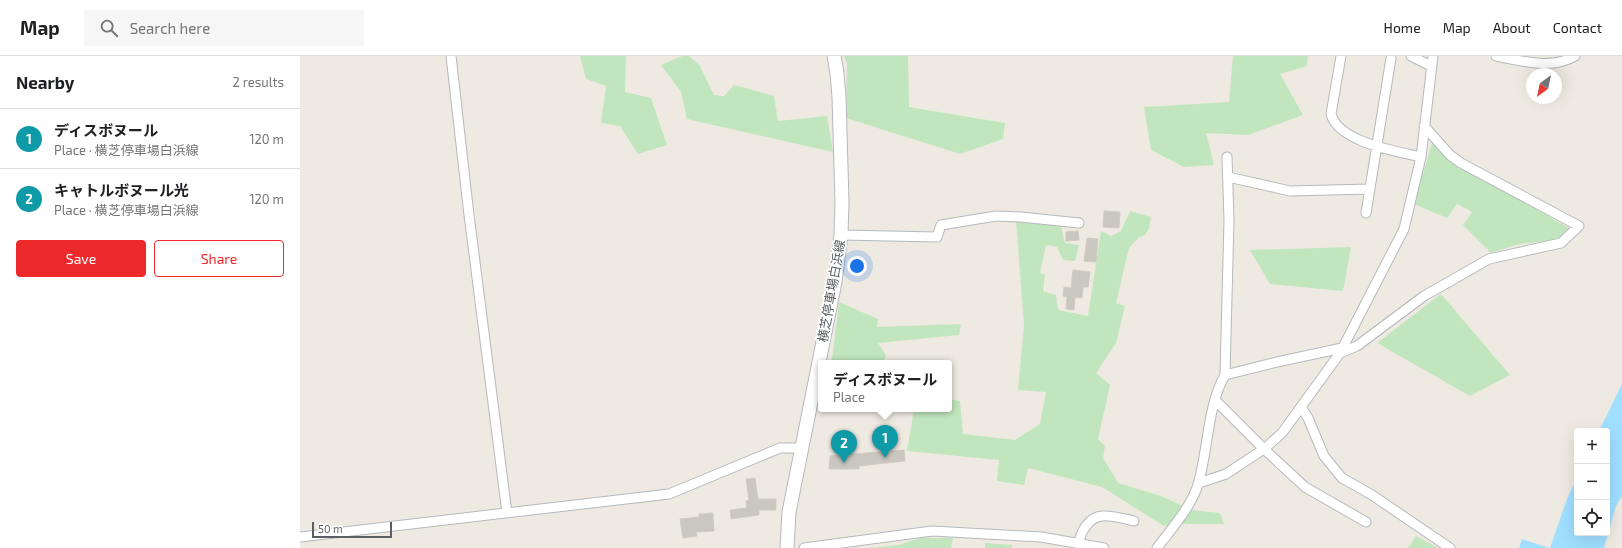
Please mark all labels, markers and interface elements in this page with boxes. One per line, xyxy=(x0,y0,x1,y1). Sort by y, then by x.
search box xyxy=(84,10,364,46)
text: Map xyxy=(20,16,60,39)
icon: search xyxy=(98,17,120,39)
text: Search here xyxy=(130,19,210,37)
text: Home xyxy=(1384,19,1421,36)
text: Map xyxy=(1443,19,1471,36)
text: About xyxy=(1493,19,1531,36)
text: Contact xyxy=(1553,19,1602,36)
north arrow xyxy=(1526,68,1562,104)
text: Nearby xyxy=(16,72,74,92)
text: 2 results xyxy=(232,74,284,90)
text: ディスボヌール xyxy=(54,121,158,139)
text: 1 xyxy=(26,131,32,147)
text: 120 m xyxy=(249,131,284,147)
text: Place · 横芝停車場白浜線 xyxy=(54,142,199,158)
text: キャトルボヌール光 xyxy=(54,181,189,199)
text: 2 xyxy=(25,191,33,207)
text: 120 m xyxy=(249,191,284,207)
text: Place · 横芝停車場白浜線 xyxy=(54,202,199,218)
street label: 横芝停車場白浜線 xyxy=(814,238,848,344)
button: Save xyxy=(16,240,146,277)
button: Share xyxy=(154,240,284,277)
your location xyxy=(847,256,867,276)
popup xyxy=(818,360,952,412)
text: ディスボヌール xyxy=(833,370,937,388)
text: Place xyxy=(833,389,865,405)
pin: 1 xyxy=(872,425,898,458)
map controls xyxy=(1574,428,1610,536)
button: + xyxy=(1574,428,1610,464)
pin: 2 xyxy=(831,430,857,463)
button: − xyxy=(1574,464,1610,500)
button: locate xyxy=(1574,500,1610,536)
scale bar xyxy=(312,520,392,539)
text: 50 m xyxy=(318,522,343,535)

